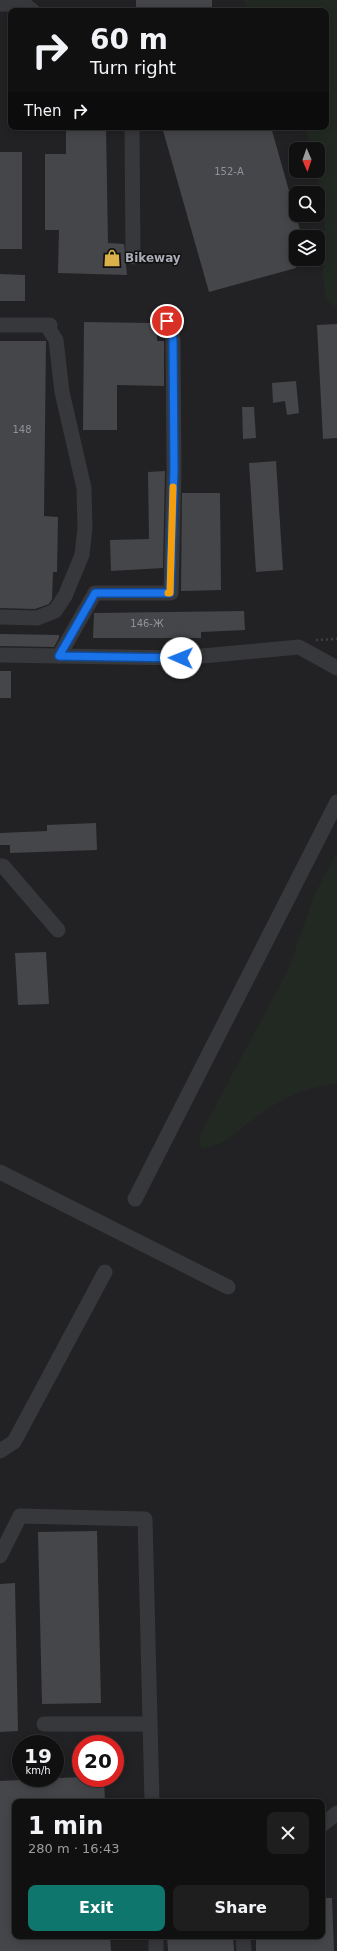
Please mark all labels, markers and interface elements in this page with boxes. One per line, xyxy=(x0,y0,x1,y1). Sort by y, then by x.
text: 60 m xyxy=(90,23,168,56)
icon: right xyxy=(24,24,76,76)
text: Turn right xyxy=(90,57,176,78)
icon: right xyxy=(69,100,91,122)
text: Then xyxy=(24,102,61,120)
north arrow xyxy=(289,142,325,178)
map controls xyxy=(289,142,325,266)
house number: 152-А xyxy=(214,166,244,177)
button: search xyxy=(289,186,325,222)
button: layers xyxy=(289,230,325,266)
shop icon: Bikeway xyxy=(102,248,122,268)
place label: Bikeway xyxy=(125,251,181,265)
pin xyxy=(150,304,184,338)
icon: arrive xyxy=(156,310,178,332)
house number: 148 xyxy=(12,424,32,435)
house number: 146-Ж xyxy=(130,618,164,629)
position arrow xyxy=(160,637,202,679)
speed limit sign: 20 xyxy=(72,1735,124,1787)
text: 19 xyxy=(24,1744,52,1768)
text: km/h xyxy=(25,1765,51,1776)
text: 1 min xyxy=(28,1812,103,1840)
button: close xyxy=(267,1812,309,1854)
text: 280 m · 16:43 xyxy=(28,1841,119,1856)
button: Exit xyxy=(28,1885,165,1931)
button: Share xyxy=(173,1885,309,1931)

